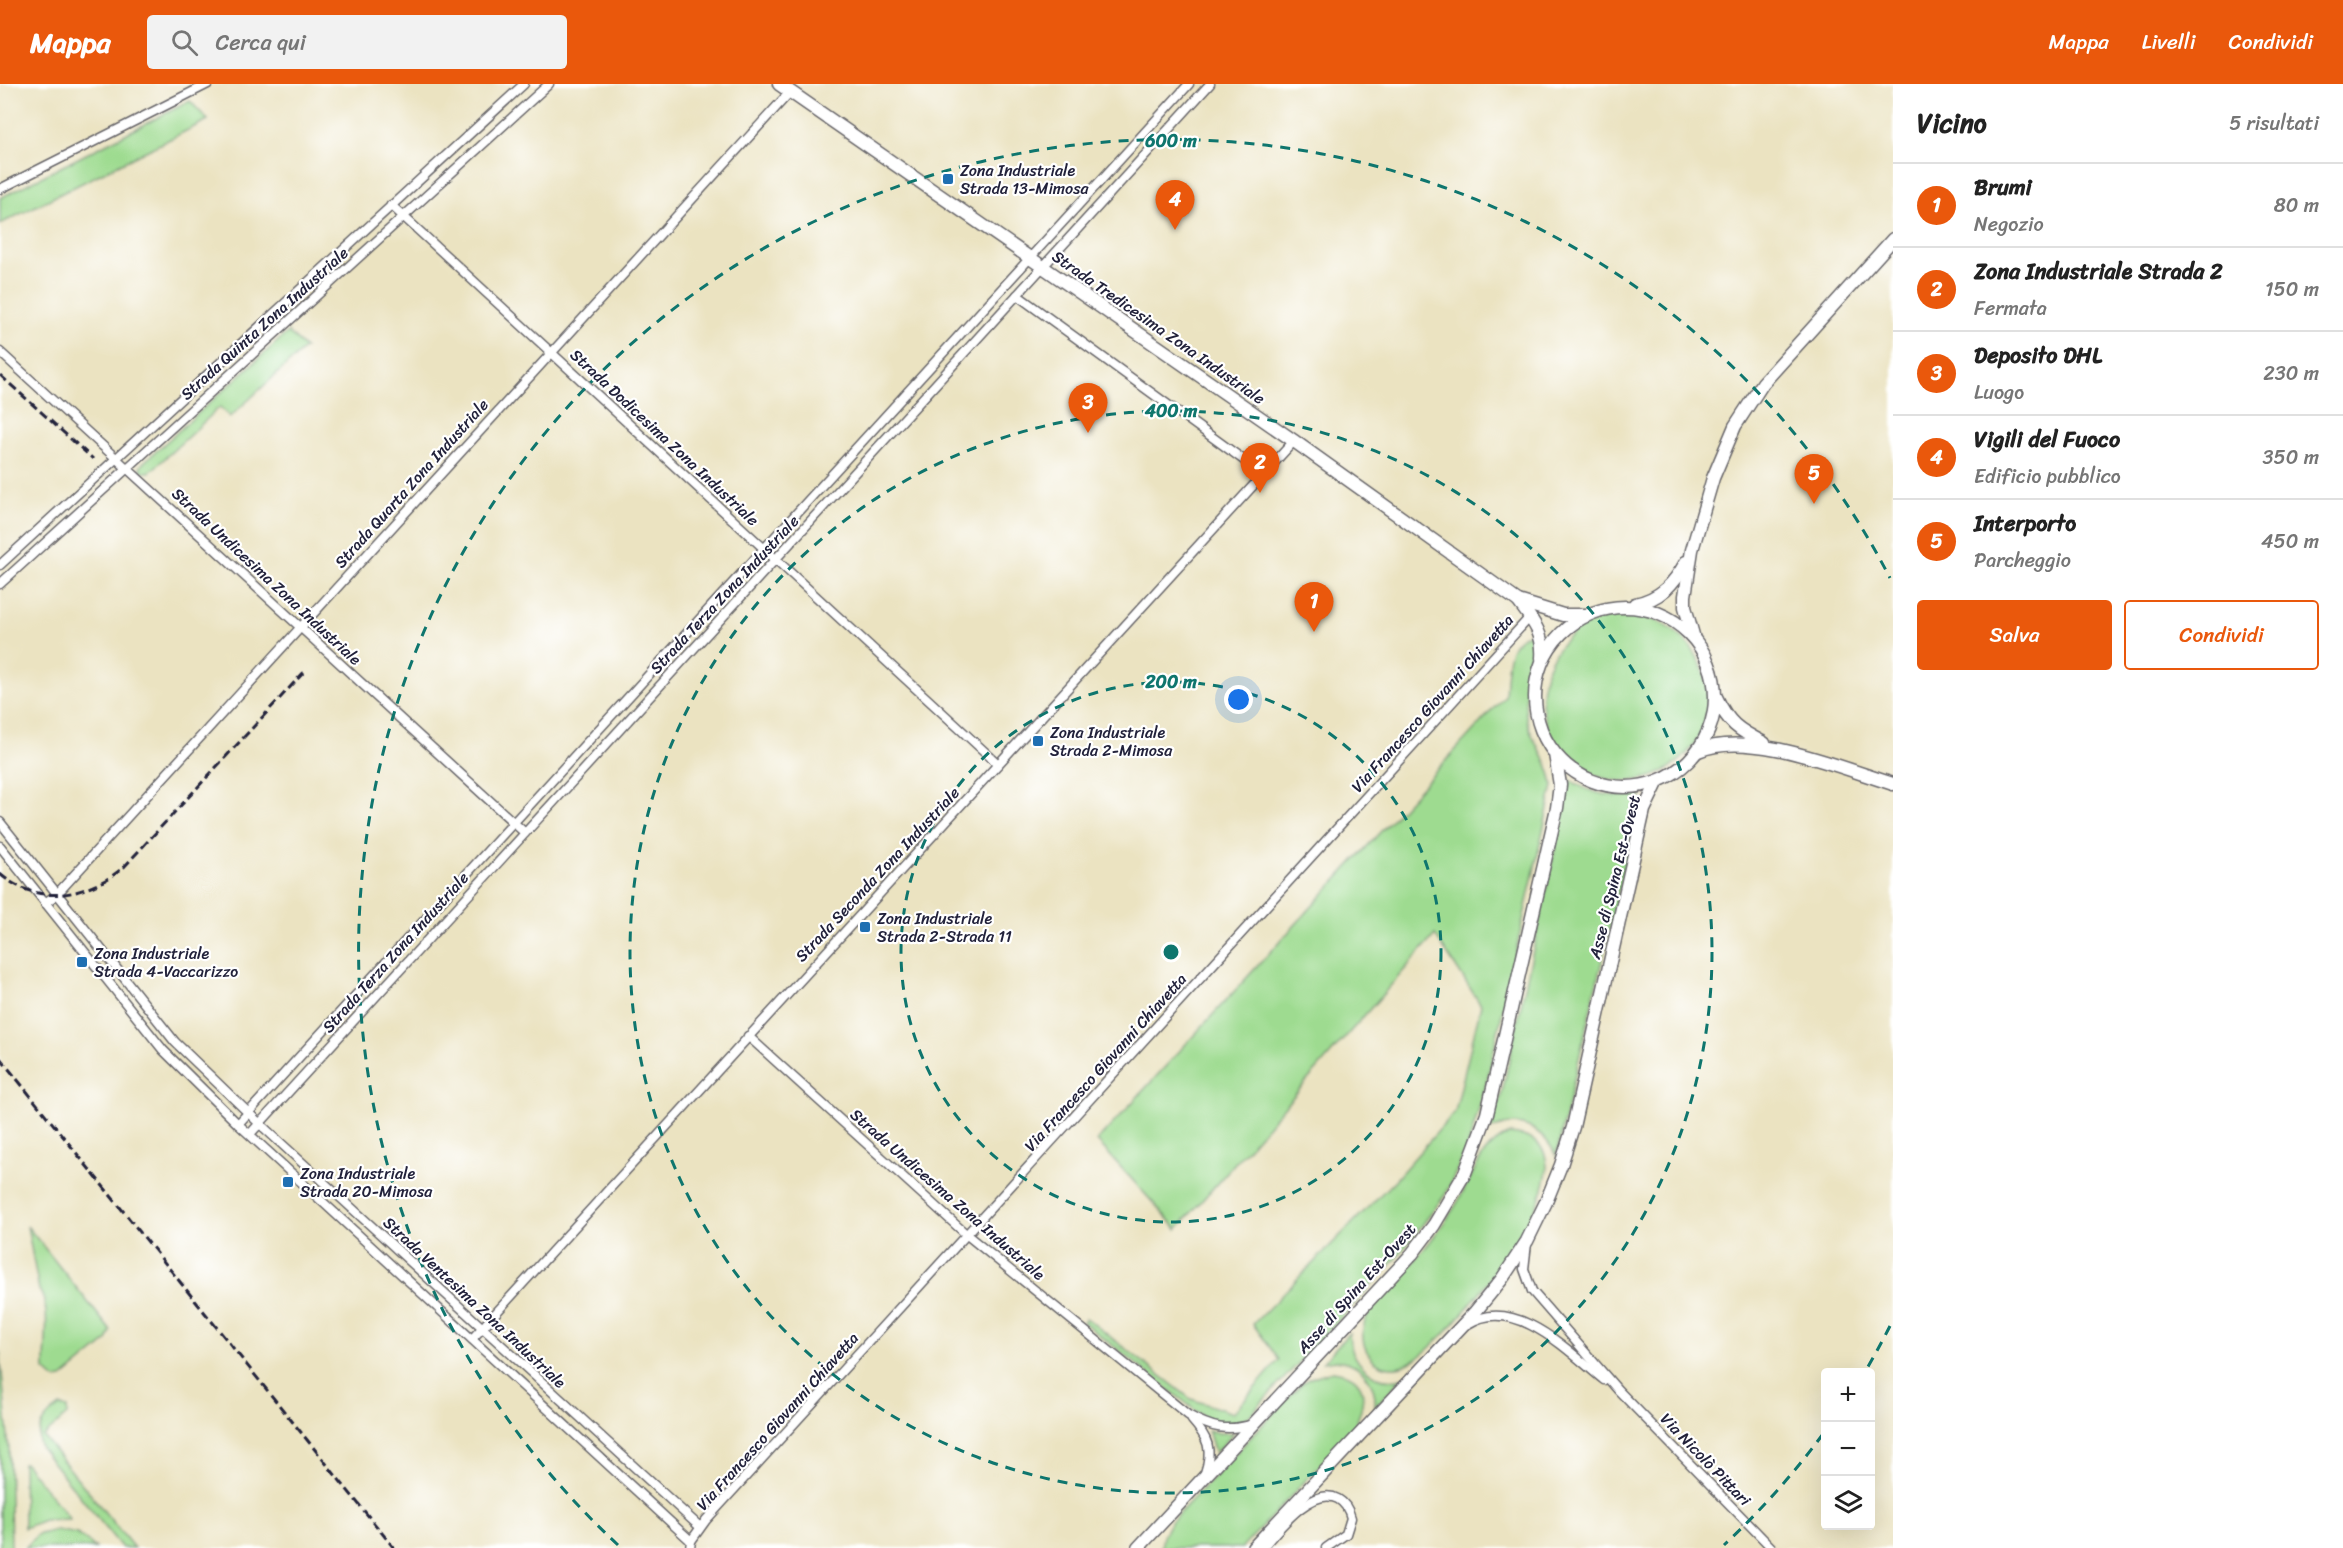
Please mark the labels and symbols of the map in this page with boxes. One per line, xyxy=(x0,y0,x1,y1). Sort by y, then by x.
text: 600 m xyxy=(1144,125,1197,157)
place label: Zona Industriale Strada 13-Mimosa xyxy=(960,156,1090,203)
marker: Zona Industriale Strada 13-Mimosa xyxy=(941,172,955,186)
pin: 4 xyxy=(1156,180,1194,230)
street label: Strada Quinta Zona Industriale xyxy=(173,239,355,407)
street label: Strada Tredicesima Zona Industriale xyxy=(1046,242,1272,412)
street label: Strada Dodicesima Zona Industriale xyxy=(563,341,766,533)
pin: 3 xyxy=(1068,384,1108,433)
street label: Strada Quarta Zona Industriale xyxy=(327,392,496,575)
text: 400 m xyxy=(1144,395,1197,427)
pin: 2 xyxy=(1240,444,1280,493)
pin: 5 xyxy=(1794,454,1834,504)
street label: Strada Undicesima Zona Industriale xyxy=(165,480,369,673)
street label: Strada Terza Zona Industriale xyxy=(642,508,806,681)
pin: 1 xyxy=(1294,582,1334,632)
street label: Via Francesco Giovanni Chiavetta xyxy=(1344,607,1521,800)
text: 200 m xyxy=(1144,666,1197,698)
your location xyxy=(1224,685,1253,714)
place label: Zona Industriale Strada 2-Mimosa xyxy=(1050,718,1173,765)
marker: Zona Industriale Strada 2-Mimosa xyxy=(1031,734,1045,748)
street label: Strada Seconda Zona Industriale xyxy=(788,780,967,969)
street label: Asse di Spina Est-Ovest xyxy=(1580,792,1649,963)
street label: Strada Terza Zona Industriale xyxy=(315,865,476,1040)
place label: Zona Industriale Strada 2-Strada 11 xyxy=(877,904,1012,951)
marker: Zona Industriale Strada 2-Strada 11 xyxy=(858,920,872,934)
place label: Zona Industriale Strada 4-Vaccarizzo xyxy=(94,939,238,986)
centre of rings xyxy=(1161,942,1181,962)
marker: Zona Industriale Strada 4-Vaccarizzo xyxy=(75,955,89,969)
street label: Via Francesco Giovanni Chiavetta xyxy=(1017,966,1194,1159)
street label: Strada Undicesima Zona Industriale xyxy=(843,1101,1052,1288)
place label: Zona Industriale Strada 20-Mimosa xyxy=(300,1159,433,1206)
marker: Zona Industriale Strada 20-Mimosa xyxy=(281,1175,295,1189)
street label: Strada Ventesima Zona Industriale xyxy=(376,1209,573,1396)
street label: Asse di Spina Est-Ovest xyxy=(1289,1216,1423,1361)
street label: Via Francesco Giovanni Chiavetta xyxy=(689,1325,866,1518)
street label: Via Nicolò Pittari xyxy=(1653,1406,1759,1513)

